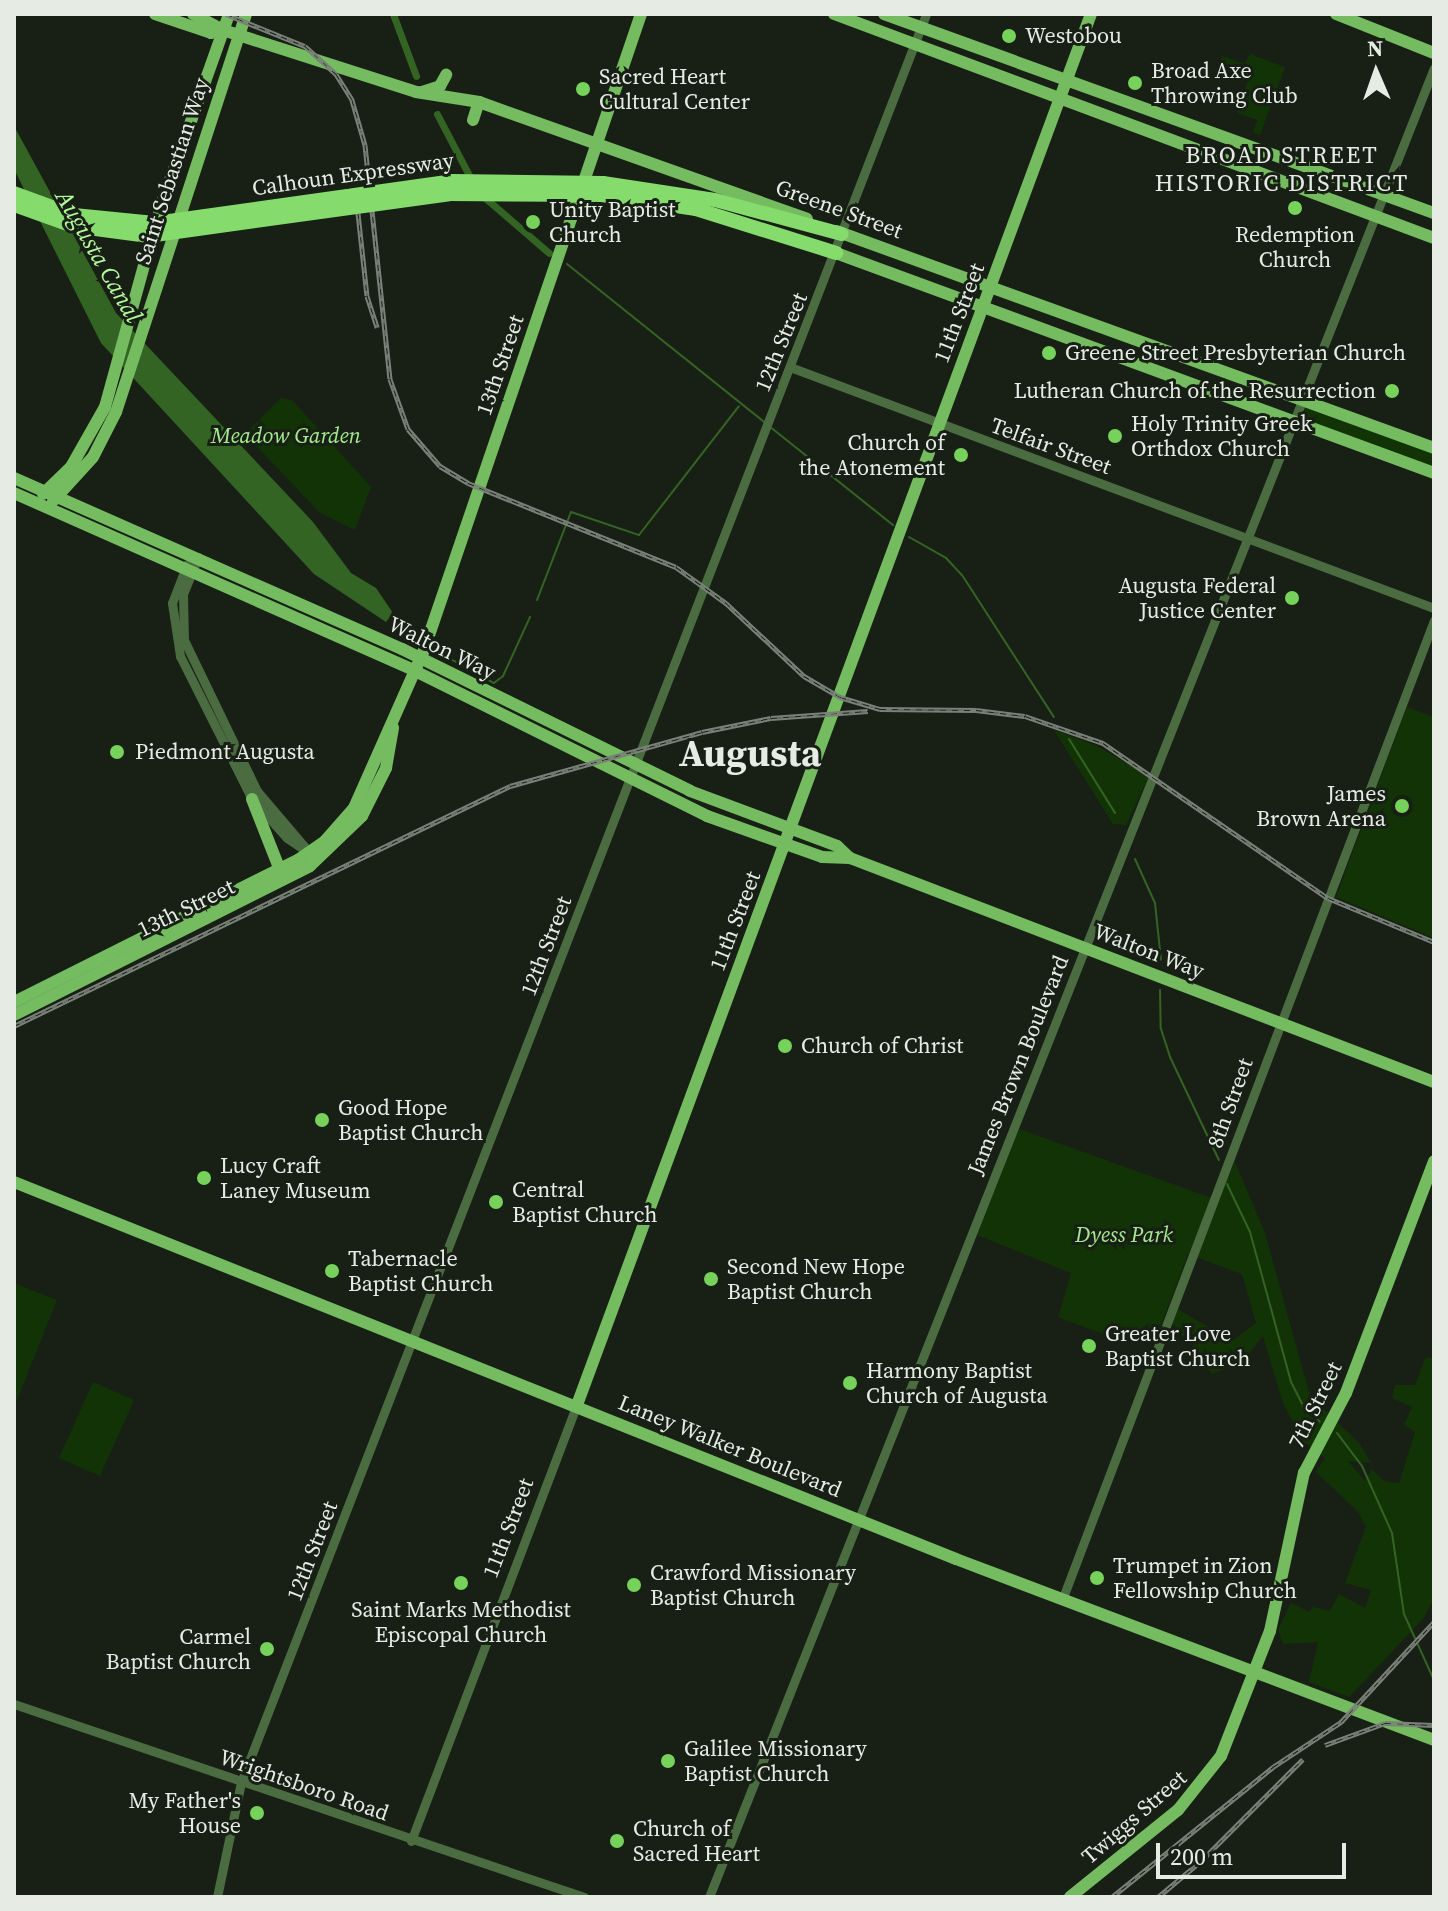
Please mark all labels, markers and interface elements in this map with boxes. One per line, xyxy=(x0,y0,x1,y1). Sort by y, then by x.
place label: Westobou xyxy=(1025,23,1122,49)
marker: Westobou xyxy=(1000,27,1018,45)
north arrow xyxy=(1336,32,1416,112)
text: N xyxy=(1367,33,1384,63)
place label: Broad Axe Throwing Club xyxy=(1151,57,1298,108)
place label: Sacred Heart Cultural Center xyxy=(599,63,750,114)
street label: Saint Sebastian Way xyxy=(129,74,215,268)
marker: Broad Axe Throwing Club xyxy=(1126,74,1144,92)
marker: Sacred Heart Cultural Center xyxy=(574,80,592,98)
district label: BROAD STREET HISTORIC DISTRICT xyxy=(1155,141,1409,197)
street label: Calhoun Expressway xyxy=(250,147,456,201)
street label: Greene Street xyxy=(772,174,906,244)
water label: Augusta Canal xyxy=(49,185,149,327)
place label: Unity Baptist Church xyxy=(549,196,675,248)
marker: Redemption Church xyxy=(1286,199,1304,217)
marker: Unity Baptist Church xyxy=(524,213,542,231)
place label: Redemption Church xyxy=(1235,221,1355,272)
street label: 11th Street xyxy=(928,260,990,366)
street label: 12th Street xyxy=(749,289,813,395)
street label: 13th Street xyxy=(471,311,529,419)
place label: Greene Street Presbyterian Church xyxy=(1065,340,1406,366)
marker: Greene Street Presbyterian Church xyxy=(1040,344,1058,362)
place label: Lutheran Church of the Resurrection xyxy=(1014,378,1376,404)
marker: Lutheran Church of the Resurrection xyxy=(1383,382,1401,400)
place label: Holy Trinity Greek Orthdox Church xyxy=(1131,410,1313,462)
street label: Telfair Street xyxy=(987,412,1115,480)
park label: Meadow Garden xyxy=(211,423,361,449)
marker: Holy Trinity Greek Orthdox Church xyxy=(1106,427,1124,445)
place label: Church of the Atonement xyxy=(799,429,945,480)
marker: Church of the Atonement xyxy=(952,446,970,464)
place label: Augusta Federal Justice Center xyxy=(1118,572,1276,624)
marker: Augusta Federal Justice Center xyxy=(1283,589,1301,607)
street label: Walton Way xyxy=(384,611,500,685)
district label: Augusta xyxy=(679,731,821,777)
place label: Piedmont Augusta xyxy=(135,739,315,765)
marker: Piedmont Augusta xyxy=(106,741,128,763)
place label: James Brown Arena xyxy=(1256,780,1386,832)
marker: James Brown Arena xyxy=(1393,797,1411,815)
street label: 11th Street xyxy=(704,868,766,974)
street label: 13th Street xyxy=(133,873,239,943)
street label: 12th Street xyxy=(515,893,577,999)
street label: Walton Way xyxy=(1090,918,1208,984)
street label: James Brown Boulevard xyxy=(962,951,1074,1179)
place label: Church of Christ xyxy=(801,1033,963,1059)
marker: Church of Christ xyxy=(776,1037,794,1055)
street label: 8th Street xyxy=(1202,1055,1258,1151)
place label: Good Hope Baptist Church xyxy=(338,1094,483,1146)
marker: Good Hope Baptist Church xyxy=(313,1111,331,1129)
place label: Lucy Craft Laney Museum xyxy=(220,1152,371,1204)
marker: Lucy Craft Laney Museum xyxy=(195,1169,213,1187)
place label: Central Baptist Church xyxy=(512,1176,657,1228)
marker: Central Baptist Church xyxy=(487,1193,505,1211)
park label: Dyess Park xyxy=(1075,1222,1173,1248)
place label: Tabernacle Baptist Church xyxy=(348,1245,493,1296)
place label: Second New Hope Baptist Church xyxy=(727,1253,905,1304)
marker: Tabernacle Baptist Church xyxy=(323,1262,341,1280)
marker: Second New Hope Baptist Church xyxy=(702,1270,720,1288)
place label: Greater Love Baptist Church xyxy=(1105,1320,1250,1372)
marker: Greater Love Baptist Church xyxy=(1080,1337,1098,1355)
place label: Harmony Baptist Church of Augusta xyxy=(866,1357,1048,1408)
street label: 7th Street xyxy=(1283,1357,1347,1453)
marker: Harmony Baptist Church of Augusta xyxy=(841,1374,859,1392)
street label: Laney Walker Boulevard xyxy=(614,1389,846,1503)
street label: 11th Street xyxy=(477,1475,539,1581)
street label: 12th Street xyxy=(281,1498,343,1604)
place label: Trumpet in Zion Fellowship Church xyxy=(1113,1552,1297,1604)
place label: Crawford Missionary Baptist Church xyxy=(650,1559,856,1610)
marker: Trumpet in Zion Fellowship Church xyxy=(1088,1569,1106,1587)
marker: Saint Marks Methodist Episcopal Church xyxy=(452,1574,470,1592)
marker: Crawford Missionary Baptist Church xyxy=(625,1576,643,1594)
place label: Saint Marks Methodist Episcopal Church xyxy=(351,1596,571,1648)
place label: Carmel Baptist Church xyxy=(106,1623,251,1674)
marker: Carmel Baptist Church xyxy=(258,1640,276,1658)
place label: Galilee Missionary Baptist Church xyxy=(684,1735,867,1786)
street label: Wrightsboro Road xyxy=(216,1744,392,1826)
marker: Galilee Missionary Baptist Church xyxy=(659,1752,677,1770)
street label: Twiggs Street xyxy=(1076,1764,1192,1870)
place label: My Father's House xyxy=(129,1787,241,1838)
marker: My Father's House xyxy=(248,1804,266,1822)
place label: Church of Sacred Heart xyxy=(633,1815,760,1866)
scale bar xyxy=(1160,1827,1350,1877)
marker: Church of Sacred Heart xyxy=(608,1832,626,1850)
text: 200 m xyxy=(1170,1840,1233,1873)

